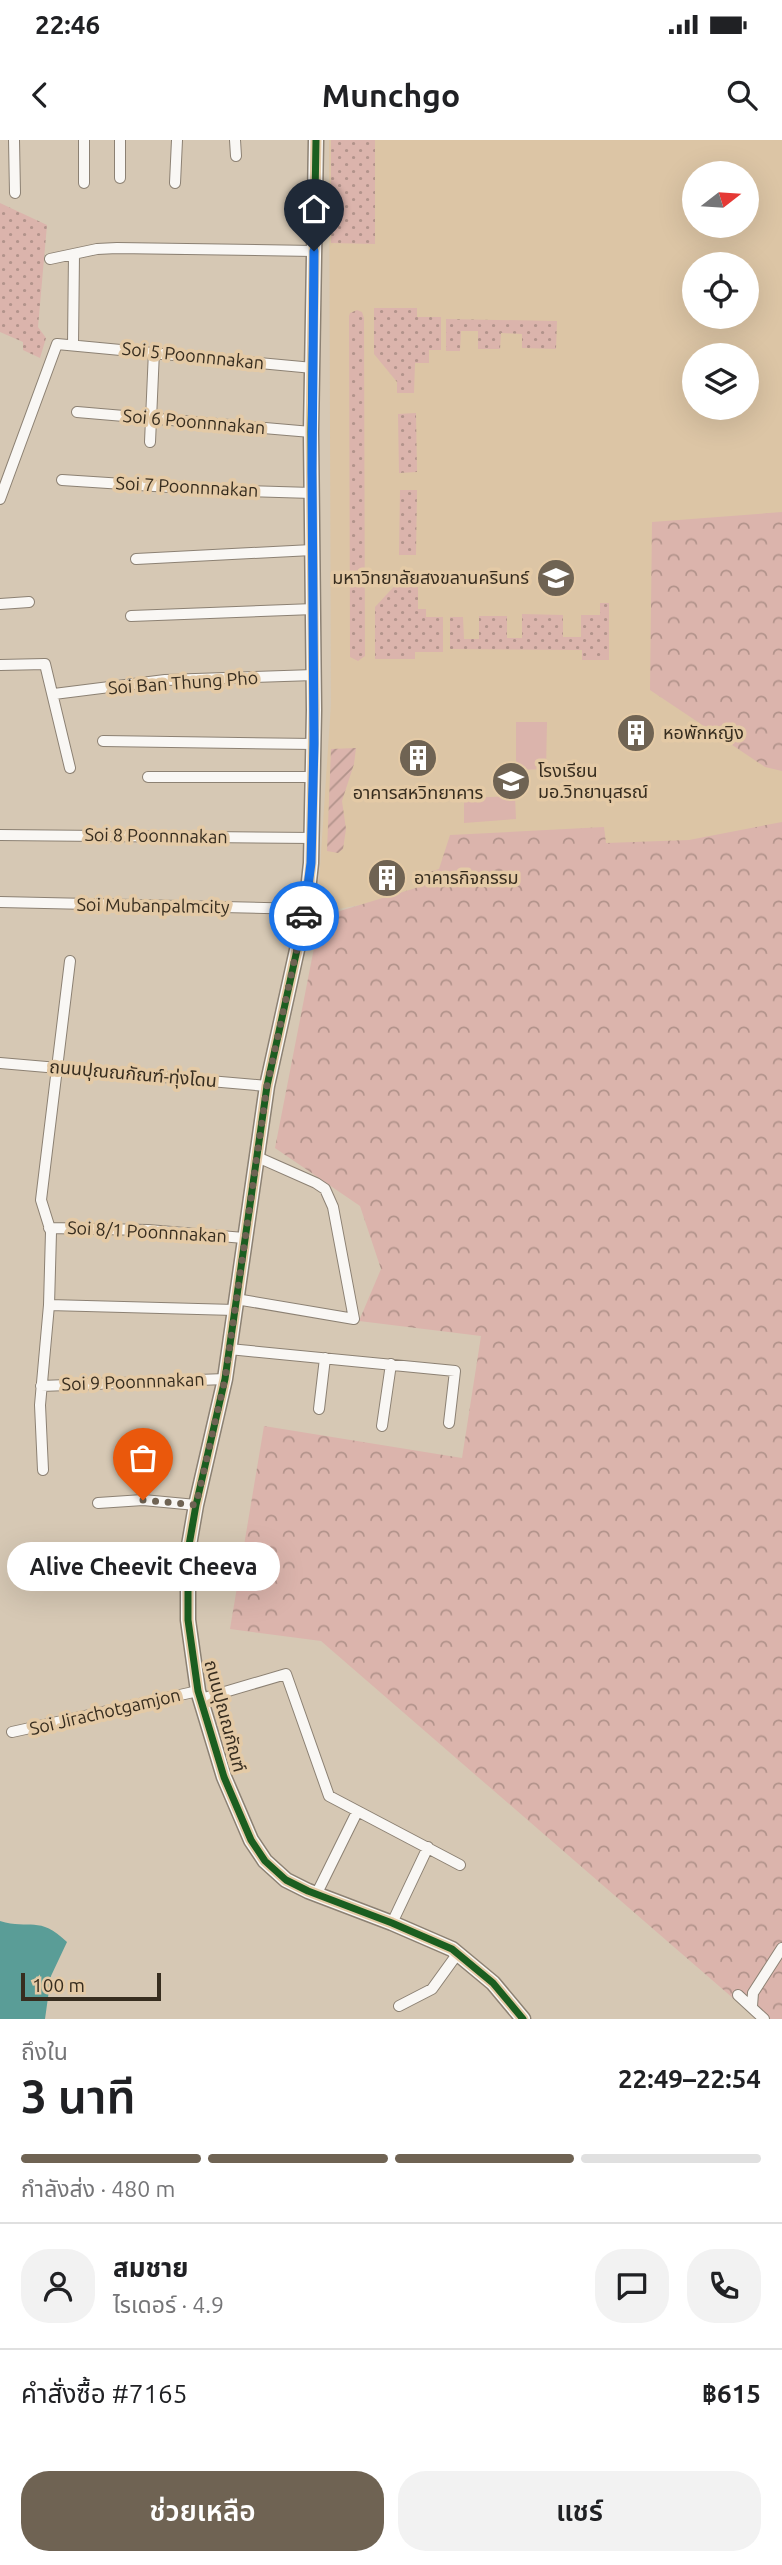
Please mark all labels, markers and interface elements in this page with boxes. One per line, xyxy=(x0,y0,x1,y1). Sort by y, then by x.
text: 22:46 xyxy=(35,10,100,39)
icon: back xyxy=(21,76,59,114)
icon: search xyxy=(723,76,761,114)
text: Munchgo xyxy=(322,77,460,113)
north arrow xyxy=(682,161,760,238)
map controls xyxy=(682,161,759,420)
pin xyxy=(284,179,344,251)
icon: home xyxy=(295,190,333,228)
button: locate xyxy=(682,252,759,329)
street label: Soi 5 Poonnnakan xyxy=(121,338,265,372)
button: layers xyxy=(682,343,759,420)
street label: Soi 6 Poonnnakan xyxy=(122,405,266,437)
street label: Soi 7 Poonnnakan xyxy=(115,472,259,500)
school or university icon: มหาวิทยาลัยสงขลานครินทร์ xyxy=(535,557,577,599)
place label: มหาวิทยาลัยสงขลานครินทร์ xyxy=(332,567,530,587)
street label: Soi Ban Thung Pho xyxy=(107,667,259,697)
building icon: หอพักหญิง xyxy=(615,712,657,754)
place label: หอพักหญิง xyxy=(663,722,744,742)
building icon: อาคารสหวิทยาคาร xyxy=(397,737,439,779)
school or university icon: โรงเรียน มอ.วิทยานุสรณ์ xyxy=(490,760,532,802)
place label: โรงเรียน มอ.วิทยานุสรณ์ xyxy=(538,760,648,803)
place label: อาคารสหวิทยาคาร xyxy=(353,782,484,802)
street label: Soi 8 Poonnnakan xyxy=(84,824,228,846)
building icon: อาคารกิจกรรม xyxy=(366,857,408,899)
place label: อาคารกิจกรรม xyxy=(414,867,519,887)
courier xyxy=(269,881,339,951)
street label: Soi Mubanpalmcity xyxy=(76,894,230,916)
icon: car xyxy=(285,897,323,935)
street label: ถนนปุณณกัณฑ์-ทุ่งโดน xyxy=(48,1056,218,1092)
street label: Soi 8/1 Poonnnakan xyxy=(67,1217,227,1245)
street label: Soi 9 Poonnnakan xyxy=(61,1369,205,1393)
pin xyxy=(113,1428,173,1500)
icon: bag xyxy=(124,1439,162,1477)
callout: Alive Cheevit Cheeva xyxy=(6,1542,280,1591)
text: Alive Cheevit Cheeva xyxy=(30,1554,257,1579)
street label: ถนนปุณณกัณฑ์ xyxy=(199,1658,251,1774)
street label: Soi Jirachotgamjon xyxy=(27,1684,182,1738)
scale bar xyxy=(21,1970,161,2002)
text: 100 m xyxy=(32,1974,85,1996)
text: ถึงใน xyxy=(21,2039,68,2064)
text: 22:49–22:54 xyxy=(618,2064,761,2093)
text: 3 นาที xyxy=(21,2070,136,2122)
text: กำลังส่ง · 480 m xyxy=(21,2176,175,2201)
button: person xyxy=(21,2249,95,2323)
button: chat xyxy=(595,2249,669,2323)
button: phone xyxy=(687,2249,761,2323)
text: สมชาย xyxy=(113,2253,189,2282)
text: ไรเดอร์ · 4.9 xyxy=(113,2292,224,2317)
text: คำสั่งซื้อ #7165 xyxy=(21,2379,187,2408)
text: ฿615 xyxy=(702,2379,761,2408)
button: ช่วยเหลือ xyxy=(21,2471,384,2551)
button: แชร์ xyxy=(398,2471,761,2551)

